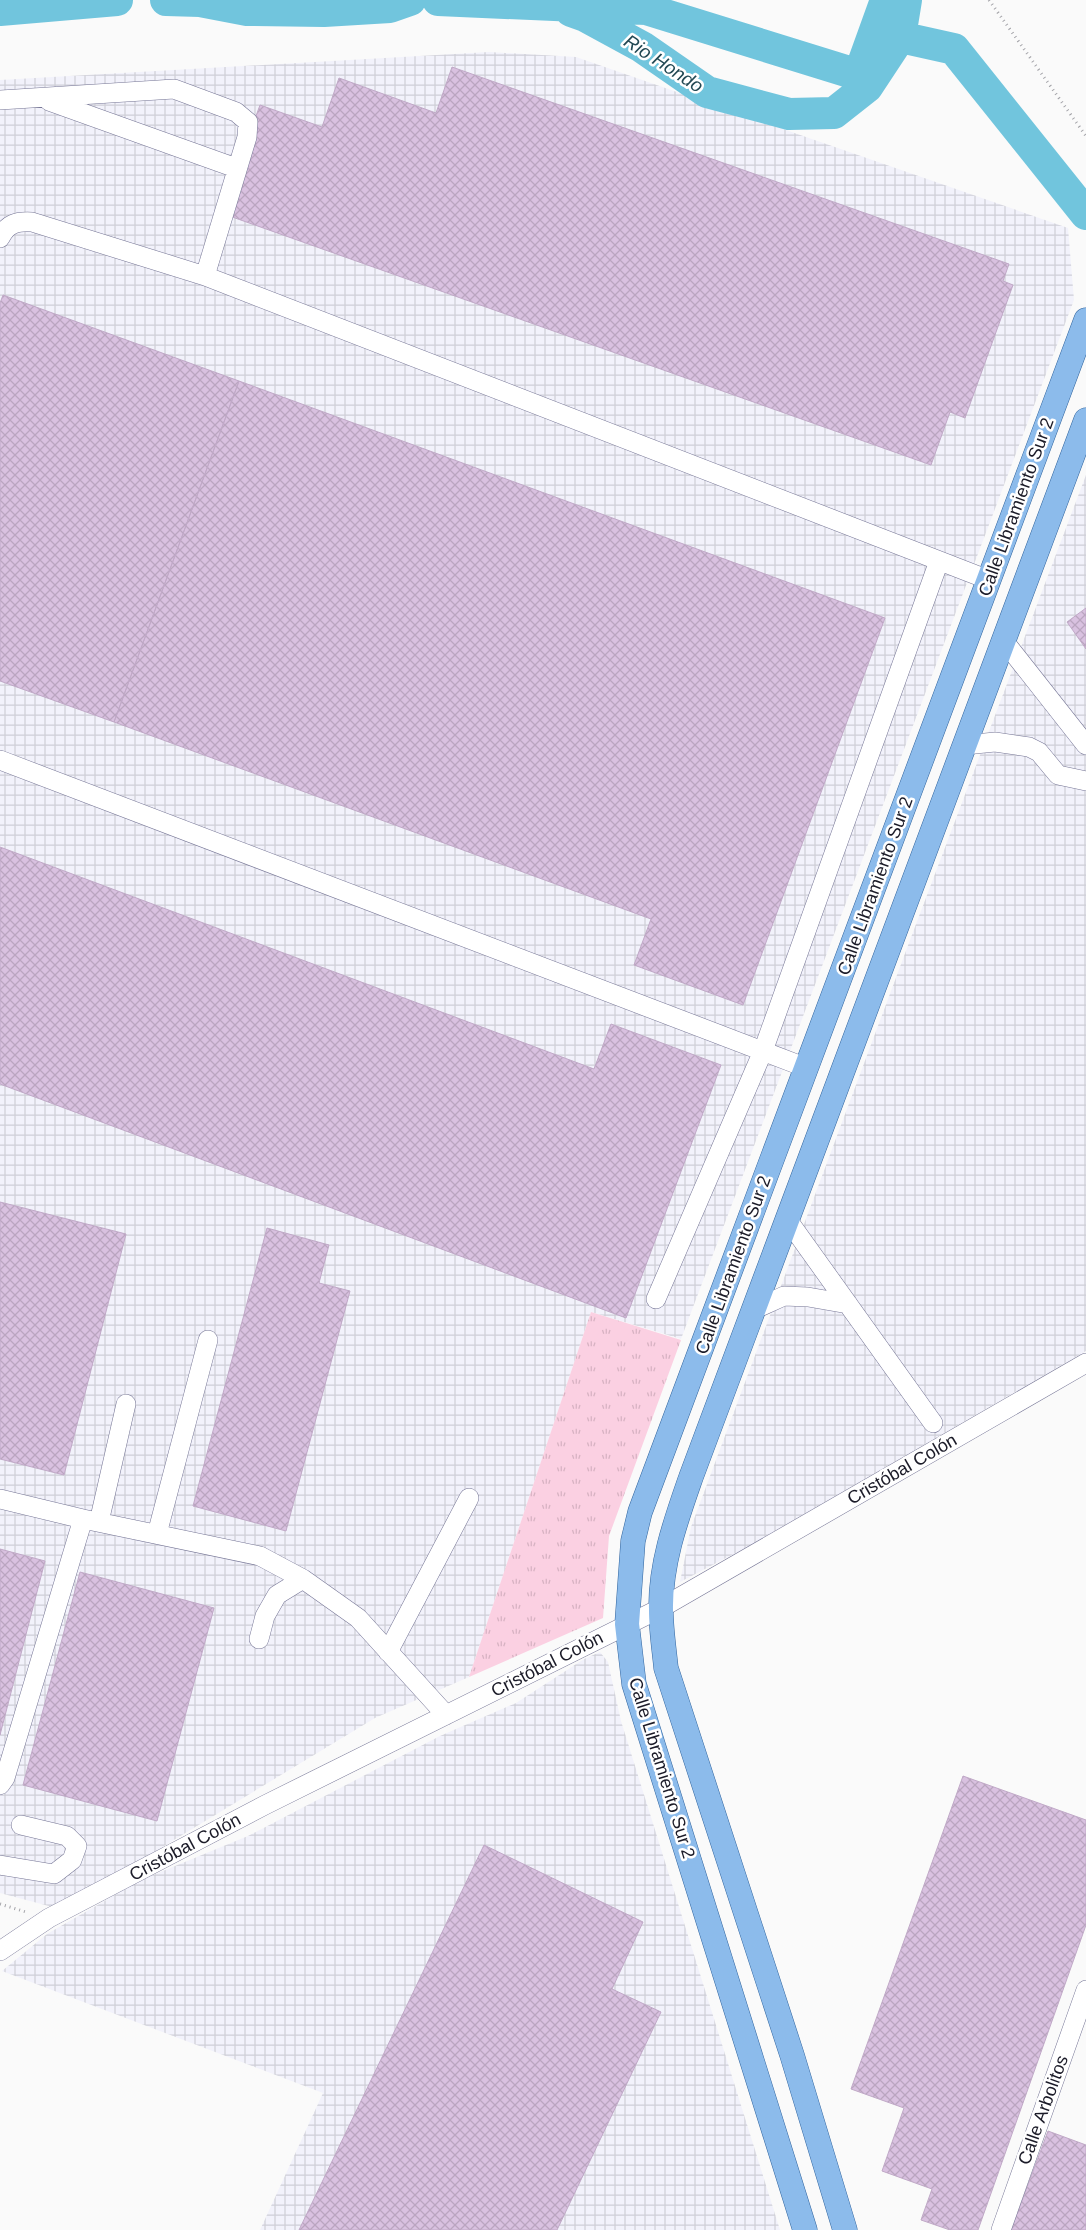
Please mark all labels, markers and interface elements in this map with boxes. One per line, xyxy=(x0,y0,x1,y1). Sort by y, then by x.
water label: Rio Hondo xyxy=(620,30,707,97)
street label: Calle Libramiento Sur 2 xyxy=(974,415,1058,599)
street label: Calle Libramiento Sur 2 xyxy=(833,794,917,978)
street label: Calle Libramiento Sur 2 xyxy=(691,1173,775,1357)
street label: Cristóbal Colón xyxy=(844,1430,960,1508)
street label: Cristóbal Colón xyxy=(488,1627,606,1701)
street label: Calle Libramiento Sur 2 xyxy=(625,1675,699,1861)
street label: Cristóbal Colón xyxy=(126,1809,244,1885)
street label: Calle Arbolitos xyxy=(1014,2053,1072,2167)

